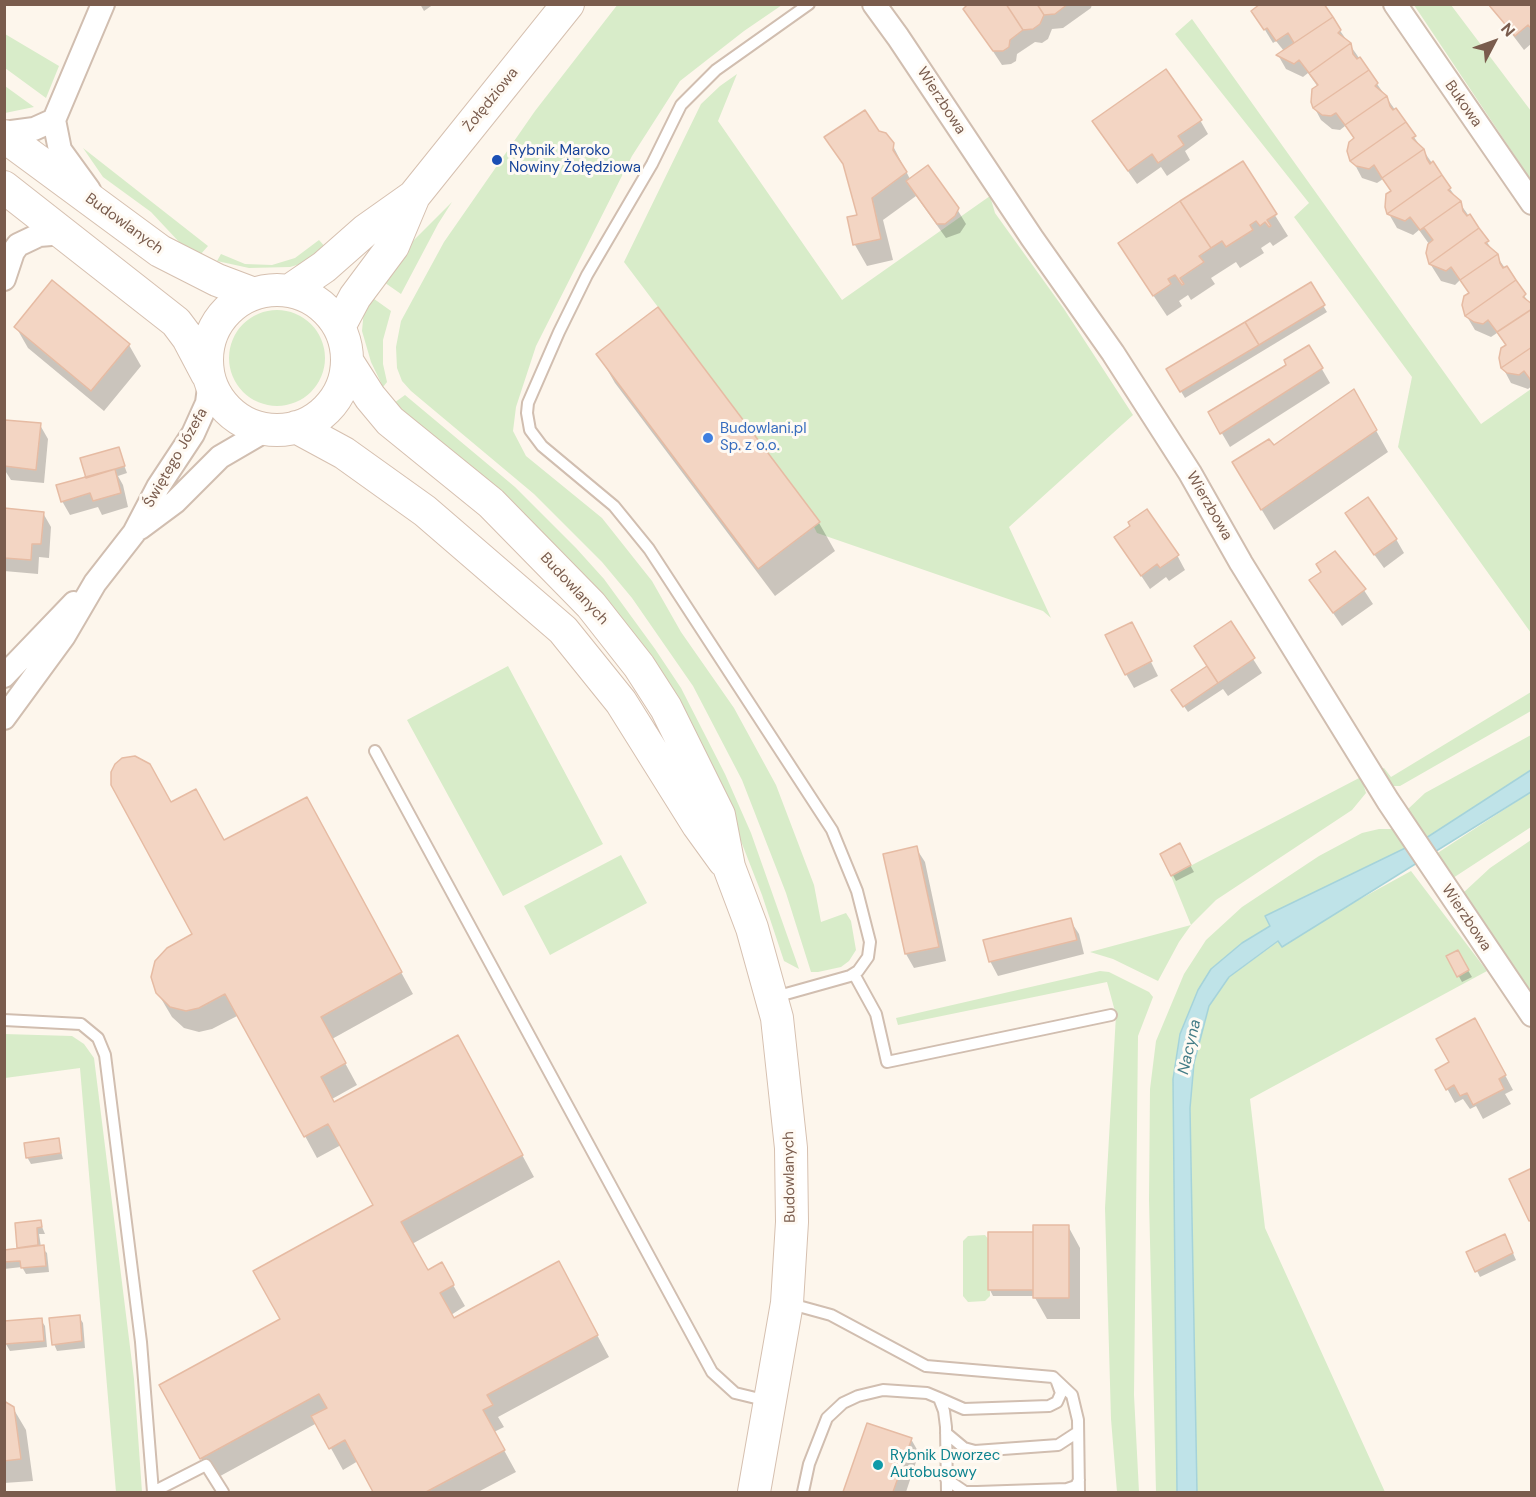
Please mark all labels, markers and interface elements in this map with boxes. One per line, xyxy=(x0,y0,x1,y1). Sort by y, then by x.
north arrow xyxy=(1464,12,1524,72)
text: N xyxy=(1496,19,1520,41)
street label: Żołędziowa xyxy=(460,64,522,136)
street label: Wierzbowa xyxy=(913,64,969,138)
street label: Bukowa xyxy=(1441,77,1485,131)
place label: Rybnik Maroko Nowiny Żołędziowa xyxy=(509,142,641,177)
marker: Rybnik Maroko Nowiny Żołędziowa xyxy=(490,153,504,167)
street label: Budowlanych xyxy=(82,190,166,258)
street label: Świętego Józefa xyxy=(140,405,212,511)
place label: Budowlani.pl Sp. z o.o. xyxy=(720,420,807,455)
marker: Budowlani.pl Sp. z o.o. xyxy=(701,431,715,445)
street label: Wierzbowa xyxy=(1182,468,1236,544)
street label: Budowlanych xyxy=(536,549,612,629)
street label: Wierzbowa xyxy=(1437,881,1495,955)
water label: Nacyna xyxy=(1174,1018,1206,1076)
street label: Budowlanych xyxy=(780,1131,800,1223)
place label: Rybnik Dworzec Autobusowy xyxy=(890,1447,1000,1482)
marker: Rybnik Dworzec Autobusowy xyxy=(871,1458,885,1472)

